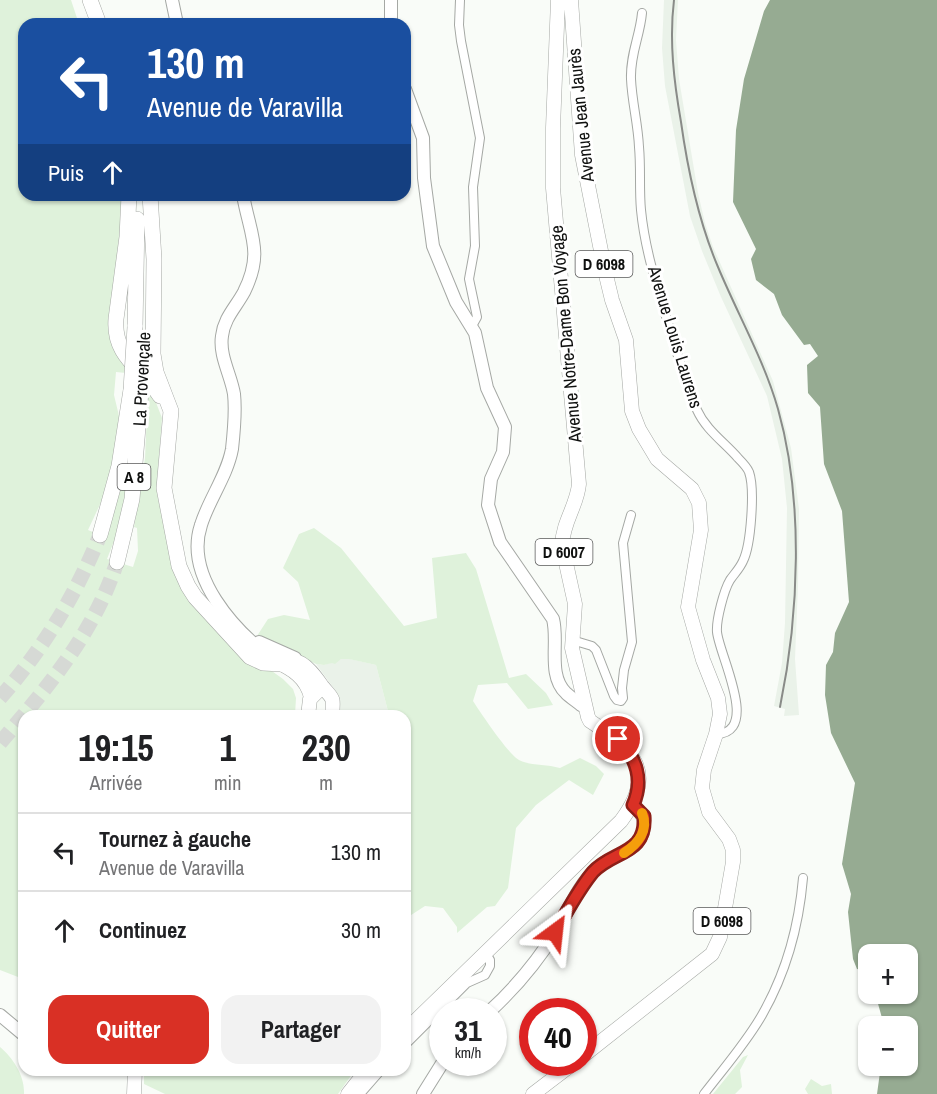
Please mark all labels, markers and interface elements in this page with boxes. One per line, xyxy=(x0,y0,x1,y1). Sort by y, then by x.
text: 130 m xyxy=(147,35,245,91)
icon: left xyxy=(48,42,126,120)
street label: Avenue Jean Jaurès xyxy=(561,47,600,184)
text: Avenue de Varavilla xyxy=(147,89,343,125)
icon: ahead xyxy=(96,156,129,189)
text: Puis xyxy=(48,158,84,188)
street label: Avenue Notre-Dame Bon Voyage xyxy=(544,224,588,445)
road number: D 6098 xyxy=(576,251,632,277)
street label: Avenue Louis Laurens xyxy=(642,262,709,411)
street label: La Provençale xyxy=(127,331,156,427)
road number: A 8 xyxy=(118,464,150,490)
road number: D 6007 xyxy=(536,539,592,565)
pin xyxy=(592,713,643,764)
icon: arrive xyxy=(601,722,634,755)
text: 19:15 xyxy=(78,724,154,772)
text: 1 xyxy=(219,724,236,772)
text: 230 xyxy=(302,724,351,772)
text: Arrivée xyxy=(90,769,142,796)
text: min xyxy=(214,769,241,796)
text: m xyxy=(319,769,333,796)
text: Tournez à gauche xyxy=(99,824,251,854)
icon: left xyxy=(48,836,81,869)
text: 130 m xyxy=(331,837,381,867)
text: Avenue de Varavilla xyxy=(99,854,244,881)
position arrow xyxy=(523,900,587,964)
road number: D 6098 xyxy=(694,908,750,934)
icon: ahead xyxy=(48,914,81,947)
text: Continuez xyxy=(99,915,186,945)
text: 30 m xyxy=(341,915,381,945)
map controls xyxy=(858,944,918,1076)
button: + xyxy=(858,944,918,1004)
button: Quitter xyxy=(48,995,209,1064)
button: Partager xyxy=(221,995,381,1064)
speed limit sign: 40 xyxy=(519,998,597,1076)
text: 31 xyxy=(454,1010,482,1050)
button: − xyxy=(858,1016,918,1076)
text: km/h xyxy=(455,1042,481,1063)

